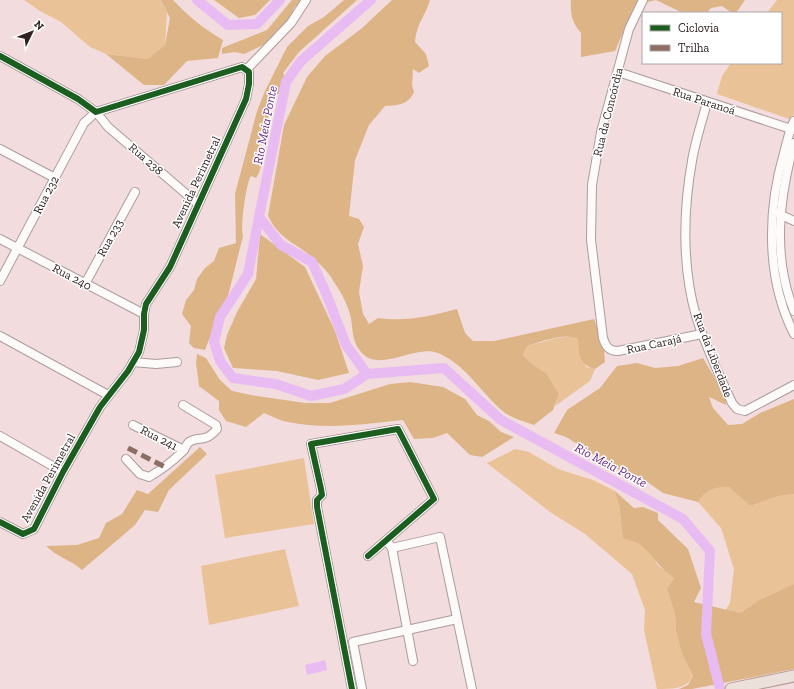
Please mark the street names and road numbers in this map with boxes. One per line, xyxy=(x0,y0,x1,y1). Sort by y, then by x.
street label: Rua da Concórdia xyxy=(590,66,626,158)
street label: Rua Paranoá xyxy=(671,84,737,118)
street label: Avenida Perimetral xyxy=(169,134,223,230)
street label: Rua 238 xyxy=(126,140,166,178)
street label: Rua 232 xyxy=(30,174,62,216)
street label: Rua 233 xyxy=(94,217,126,259)
street label: Rua 240 xyxy=(50,261,94,293)
street label: Rua da Liberdade xyxy=(690,311,736,400)
street label: Rua Carajá xyxy=(625,331,683,358)
street label: Rua 241 xyxy=(138,423,180,453)
street label: Avenida Perimetral xyxy=(18,431,78,525)

